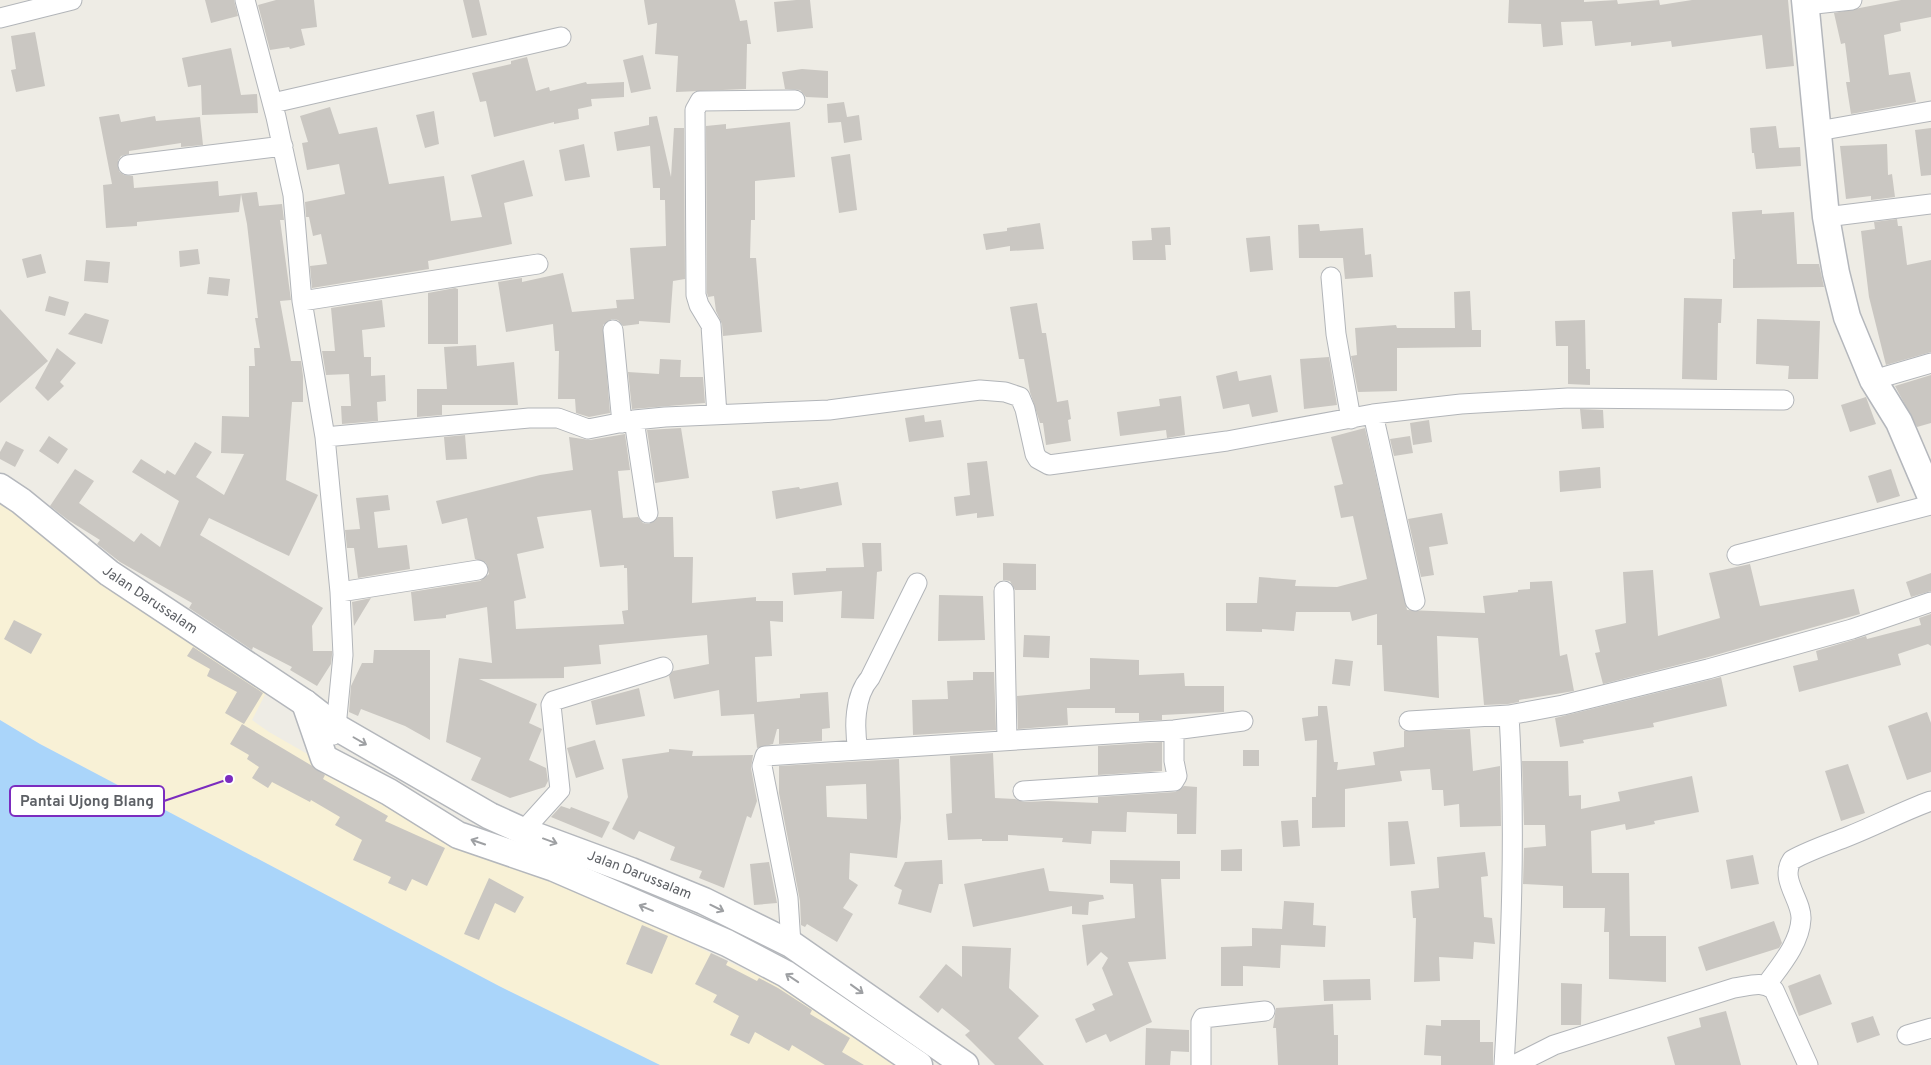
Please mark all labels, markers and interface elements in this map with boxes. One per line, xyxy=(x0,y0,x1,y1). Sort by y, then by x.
street label: Jalan Darussalam xyxy=(99,562,201,638)
one-way arrow xyxy=(352,737,366,747)
callout: Pantai Ujong Blang xyxy=(10,786,164,816)
text: Pantai Ujong Blang xyxy=(20,793,154,812)
one-way arrow xyxy=(471,837,487,846)
one-way arrow xyxy=(541,837,557,846)
street label: Jalan Darussalam xyxy=(585,847,694,904)
one-way arrow xyxy=(639,902,654,912)
one-way arrow xyxy=(709,903,724,913)
one-way arrow xyxy=(785,973,799,983)
one-way arrow xyxy=(850,984,864,994)

